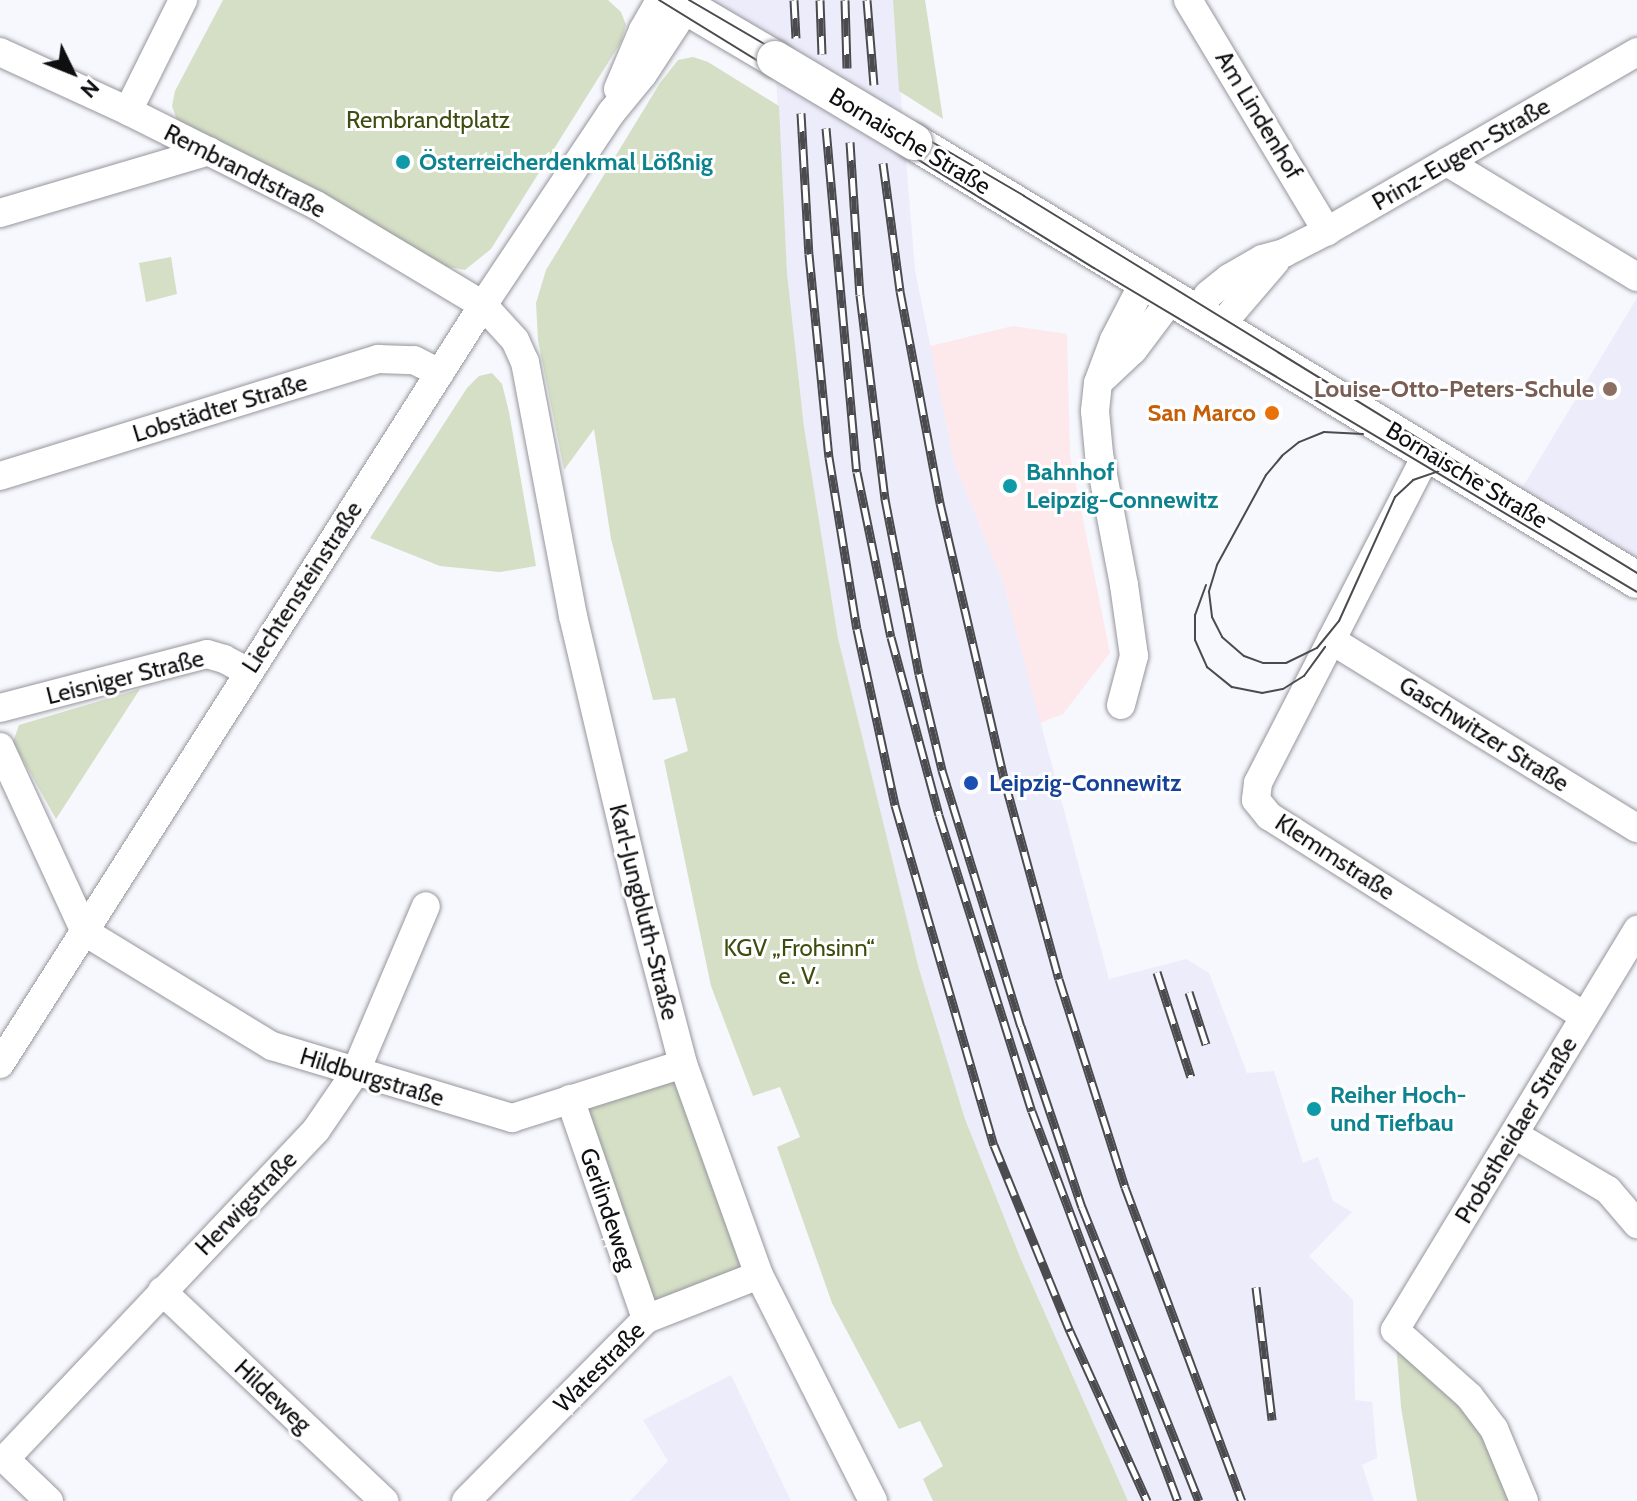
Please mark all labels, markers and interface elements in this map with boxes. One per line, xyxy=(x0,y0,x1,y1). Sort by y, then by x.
north arrow xyxy=(32,32,112,112)
street label: Am Lindenhof xyxy=(1209,46,1309,184)
text: N xyxy=(75,74,105,104)
street label: Bornaische Straße xyxy=(824,81,996,201)
street label: Prinz-Eugen-Straße xyxy=(1367,91,1555,217)
park label: Rembrandtplatz xyxy=(346,106,510,134)
street label: Rembrandtstraße xyxy=(159,118,331,224)
place label: Österreicherdenkmal Lößnig xyxy=(419,148,713,176)
marker: Österreicherdenkmal Lößnig xyxy=(394,153,412,171)
street label: Lobstädter Straße xyxy=(129,368,311,448)
place label: Louise-Otto-Peters-Schule xyxy=(1314,375,1594,403)
marker: Louise-Otto-Peters-Schule xyxy=(1601,380,1619,398)
place label: San Marco xyxy=(1147,399,1256,427)
marker: San Marco xyxy=(1263,404,1281,422)
street label: Bornaische Straße xyxy=(1381,415,1553,535)
place label: Bahnhof Leipzig-Connewitz xyxy=(1026,458,1218,514)
marker: Bahnhof Leipzig-Connewitz xyxy=(1001,477,1019,495)
street label: Liechtensteinstraße xyxy=(236,496,368,678)
street label: Leisniger Straße xyxy=(43,643,207,711)
street label: Gaschwitzer Straße xyxy=(1394,670,1574,798)
place label: Leipzig-Connewitz xyxy=(989,769,1181,797)
marker: Leipzig-Connewitz xyxy=(960,772,982,794)
street label: Karl-Jungbluth-Straße xyxy=(603,801,685,1023)
street label: Klemmstraße xyxy=(1270,808,1400,906)
park label: KGV „Frohsinn“ e. V. xyxy=(723,934,875,990)
street label: Probstheidaer Straße xyxy=(1449,1031,1583,1229)
street label: Hildburgstraße xyxy=(297,1041,447,1113)
place label: Reiher Hoch- und Tiefbau xyxy=(1330,1081,1467,1137)
marker: Reiher Hoch- und Tiefbau xyxy=(1305,1100,1323,1118)
street label: Gerlindeweg xyxy=(574,1144,642,1274)
street label: Herwigstraße xyxy=(189,1145,303,1261)
street label: Watestraße xyxy=(548,1316,650,1418)
street label: Hildeweg xyxy=(229,1353,317,1439)

